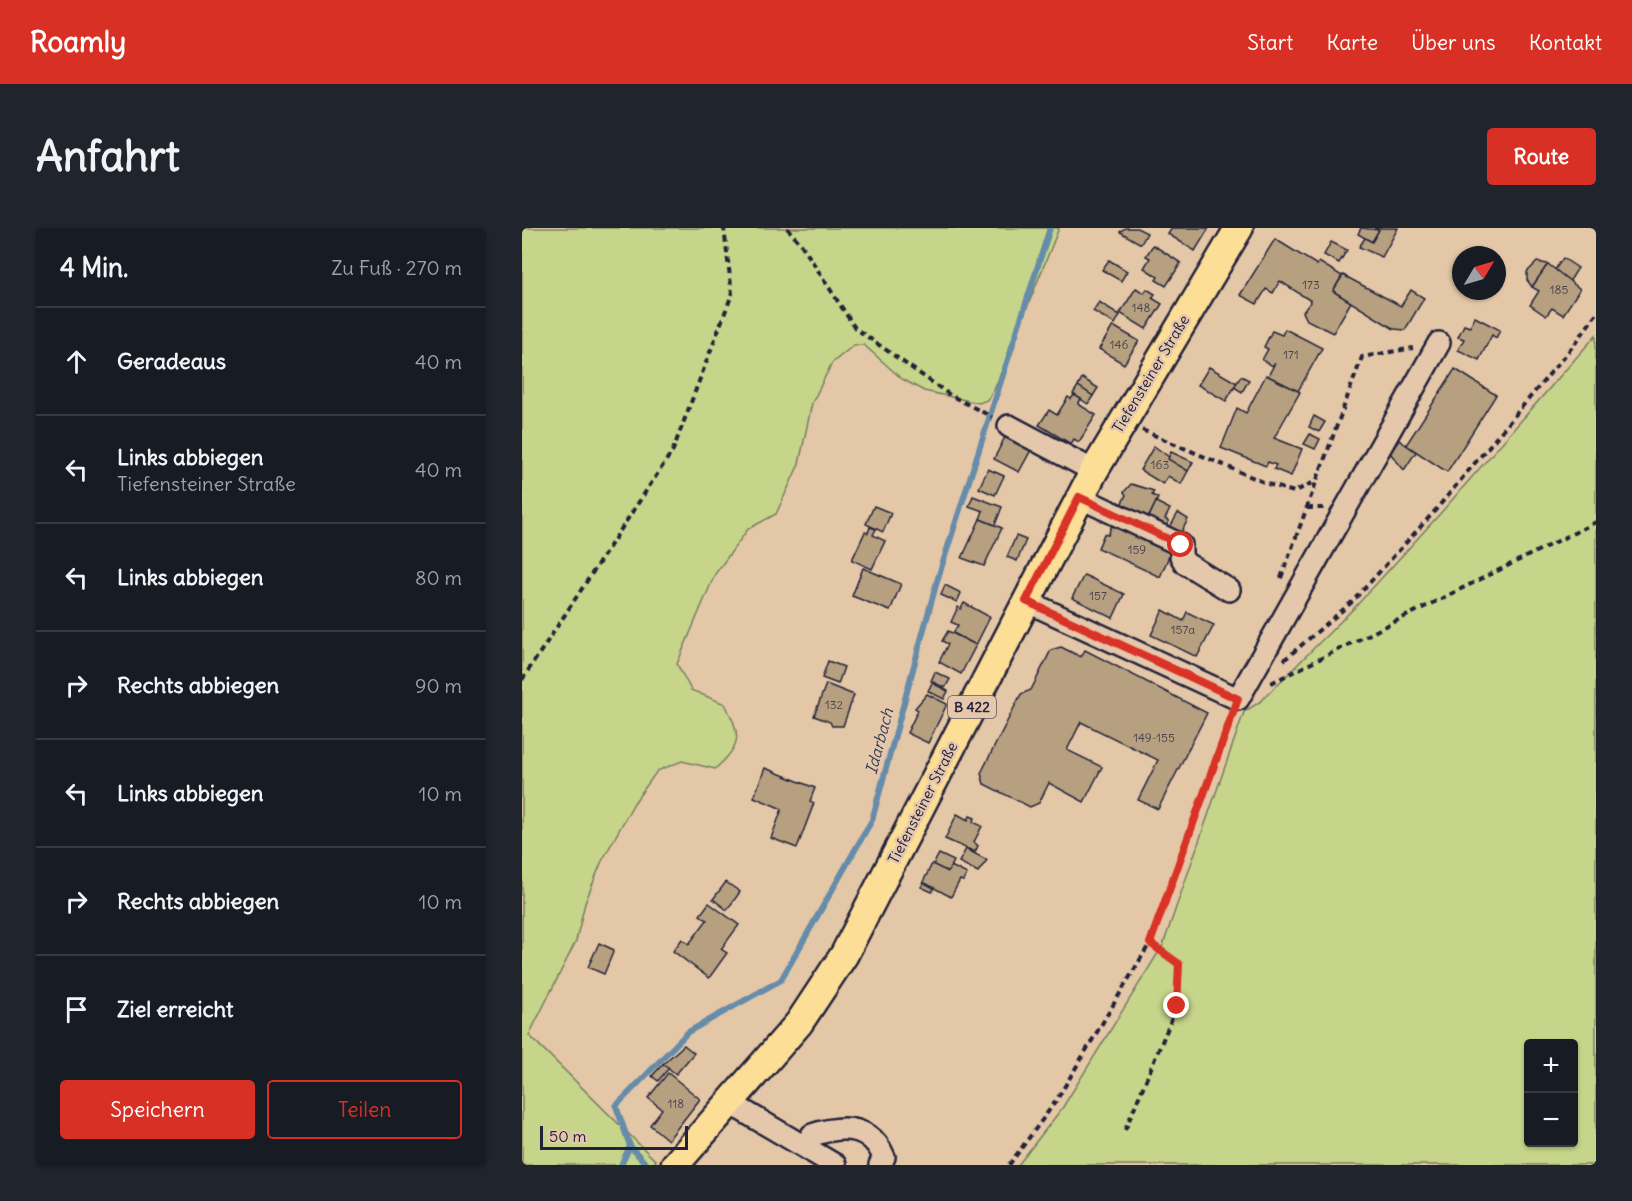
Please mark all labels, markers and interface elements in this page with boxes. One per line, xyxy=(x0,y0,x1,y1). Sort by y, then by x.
text: Roamly xyxy=(30,24,126,60)
text: Start xyxy=(1247,29,1293,56)
text: Karte xyxy=(1326,29,1378,56)
text: Über uns xyxy=(1411,29,1496,56)
text: Kontakt xyxy=(1529,29,1602,56)
button: Route xyxy=(1487,128,1596,185)
text: Anfahrt xyxy=(36,130,180,182)
north arrow xyxy=(1452,246,1506,300)
text: 4 Min. xyxy=(60,251,128,284)
text: Zu Fuß · 270 m xyxy=(331,255,462,280)
house number: 173 xyxy=(1302,277,1320,292)
house number: 185 xyxy=(1550,282,1568,297)
house number: 148 xyxy=(1132,300,1150,315)
street label: Tiefensteiner Straße xyxy=(1108,311,1193,436)
house number: 146 xyxy=(1110,337,1128,352)
icon: ahead xyxy=(60,345,93,378)
text: Geradeaus xyxy=(117,347,226,375)
house number: 171 xyxy=(1283,347,1299,362)
text: 40 m xyxy=(415,349,462,374)
text: Links abbiegen xyxy=(117,443,264,471)
icon: left xyxy=(60,453,93,486)
text: 40 m xyxy=(415,457,462,482)
house number: 163 xyxy=(1151,457,1169,472)
text: Tiefensteiner Straße xyxy=(117,471,296,496)
route start xyxy=(1167,531,1193,557)
house number: 159 xyxy=(1128,542,1146,557)
icon: left xyxy=(60,561,93,594)
text: Links abbiegen xyxy=(117,563,264,591)
text: 80 m xyxy=(415,565,462,590)
house number: 157 xyxy=(1089,588,1107,603)
house number: 157a xyxy=(1171,622,1195,637)
icon: right xyxy=(60,669,93,702)
text: Rechts abbiegen xyxy=(117,671,279,699)
text: 90 m xyxy=(415,673,462,698)
road number: B 422 xyxy=(948,696,996,718)
house number: 132 xyxy=(825,697,844,712)
water label: Idarbach xyxy=(861,705,898,776)
house number: 149-155 xyxy=(1133,730,1175,745)
street label: Tiefensteiner Straße xyxy=(884,739,961,867)
icon: left xyxy=(60,777,93,810)
text: Links abbiegen xyxy=(117,779,264,807)
text: 10 m xyxy=(419,781,462,806)
icon: right xyxy=(60,885,93,918)
text: Rechts abbiegen xyxy=(117,887,279,915)
text: 10 m xyxy=(419,889,462,914)
route end xyxy=(1163,992,1189,1018)
icon: arrive xyxy=(60,993,93,1026)
text: Ziel erreicht xyxy=(117,995,234,1023)
map controls xyxy=(1524,1039,1578,1147)
button: + xyxy=(1524,1039,1578,1093)
button: Speichern xyxy=(60,1080,255,1139)
button: Teilen xyxy=(267,1080,462,1139)
button: − xyxy=(1524,1093,1578,1147)
house number: 118 xyxy=(668,1096,684,1111)
scale bar xyxy=(540,1123,688,1150)
text: 50 m xyxy=(549,1126,587,1146)

